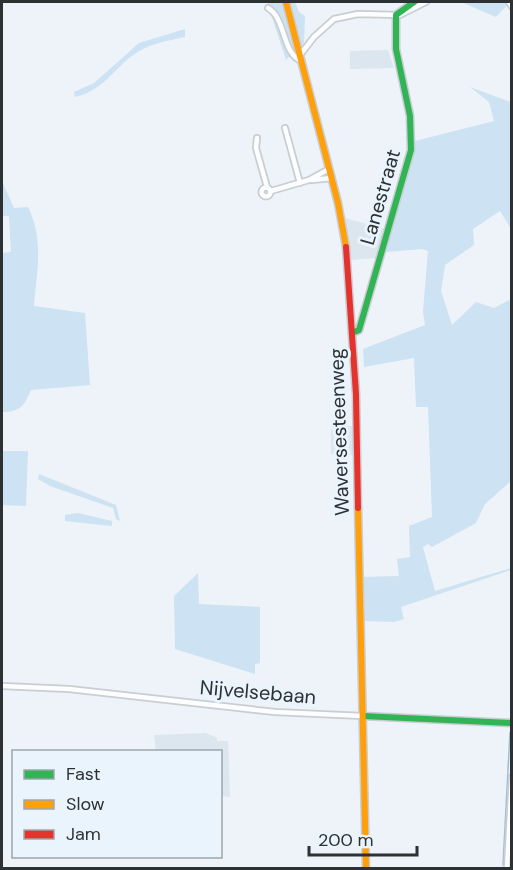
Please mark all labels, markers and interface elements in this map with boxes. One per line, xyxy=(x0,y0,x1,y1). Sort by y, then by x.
street label: Lanestraat xyxy=(354,146,406,248)
street label: Waversesteenweg xyxy=(323,348,355,516)
street label: Nijvelsebaan xyxy=(199,674,317,710)
legend xyxy=(12,750,222,858)
text: Fast xyxy=(66,762,101,786)
text: Slow xyxy=(66,792,105,816)
scale bar xyxy=(309,819,417,857)
text: Jam xyxy=(66,822,101,846)
text: 200 m xyxy=(318,828,374,852)

